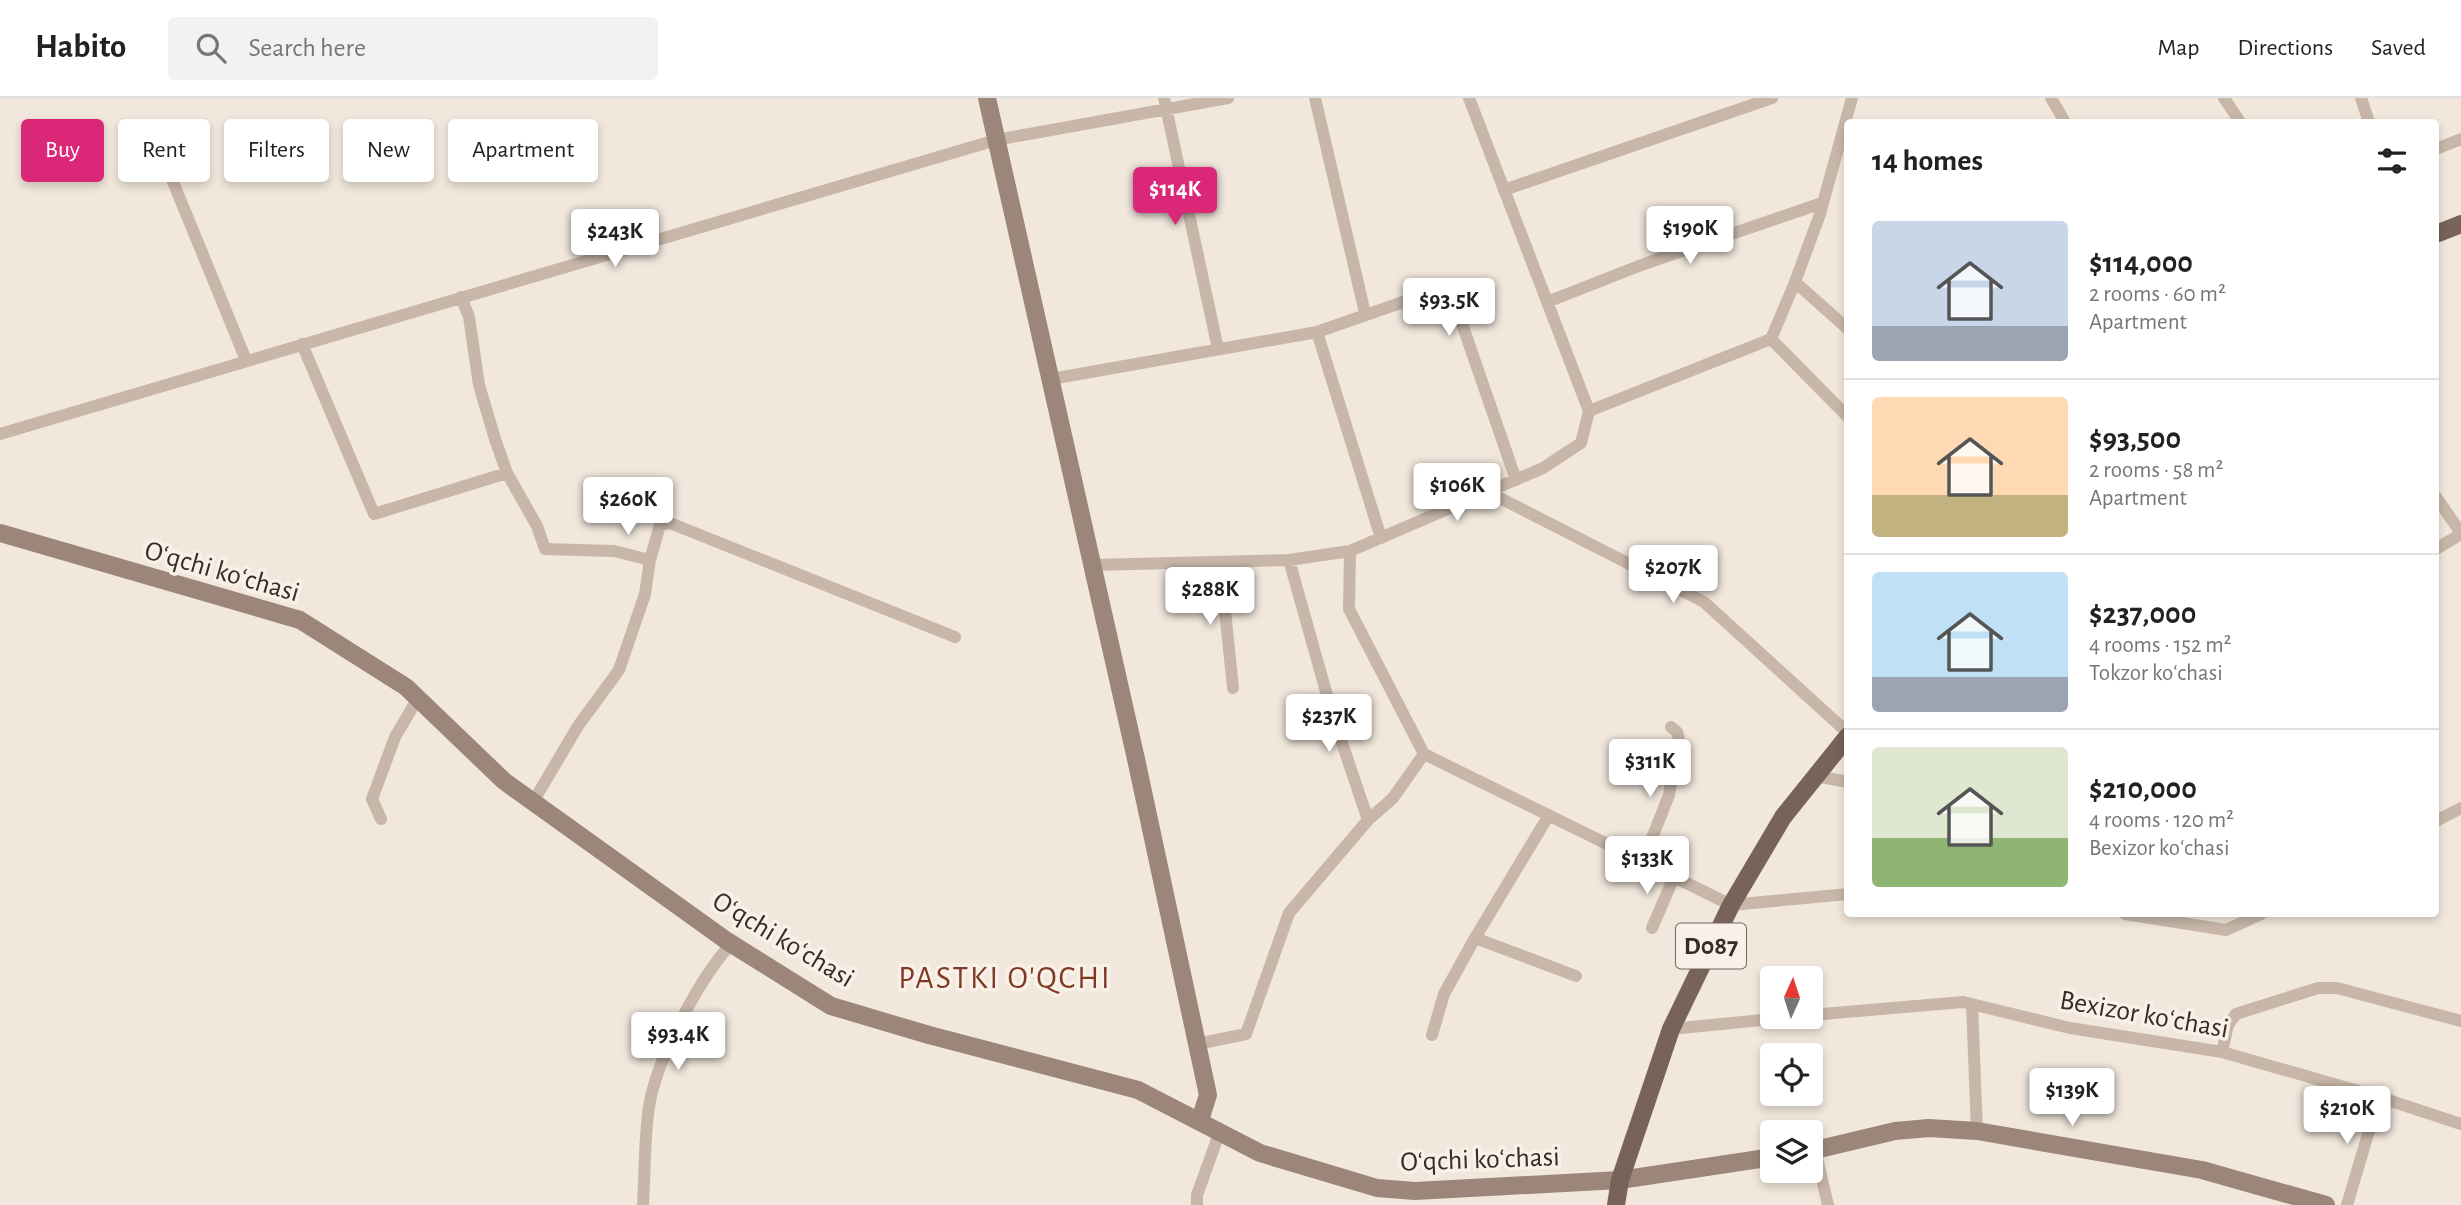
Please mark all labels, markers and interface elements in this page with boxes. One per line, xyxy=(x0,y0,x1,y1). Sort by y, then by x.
search box xyxy=(168,17,658,80)
icon: search xyxy=(192,29,230,67)
text: Habito xyxy=(35,31,126,64)
text: Search here xyxy=(248,35,366,61)
text: Map xyxy=(2157,36,2199,60)
text: Directions xyxy=(2237,36,2333,60)
text: Saved xyxy=(2371,36,2426,60)
chip: Buy xyxy=(21,119,104,182)
chip: Rent xyxy=(118,119,210,182)
chip: Filters xyxy=(224,119,329,182)
chip: New xyxy=(343,119,434,182)
chip: Apartment xyxy=(448,119,598,182)
icon: filters xyxy=(2373,142,2411,180)
text: 14 homes xyxy=(1872,146,1983,176)
pin: $114K xyxy=(1126,167,1224,227)
text: $114K xyxy=(1149,178,1201,201)
pin: $190K xyxy=(1641,206,1739,266)
pin: $243K xyxy=(566,209,664,269)
text: $190K xyxy=(1662,217,1718,240)
text: $243K xyxy=(587,220,643,243)
text: $114,000 xyxy=(2089,248,2193,278)
icon: home xyxy=(1928,249,2012,333)
pin: $93.5K xyxy=(1392,278,1506,338)
text: 2 rooms · 60 m² xyxy=(2089,283,2226,306)
text: $93.5K xyxy=(1419,289,1479,312)
text: Apartment xyxy=(2089,311,2187,334)
text: $93,500 xyxy=(2089,424,2181,454)
icon: home xyxy=(1928,425,2012,509)
text: 2 rooms · 58 m² xyxy=(2089,459,2224,482)
pin: $106K xyxy=(1408,464,1506,523)
text: $106K xyxy=(1429,474,1485,497)
pin: $260K xyxy=(579,478,677,537)
text: Apartment xyxy=(2089,487,2187,510)
text: $260K xyxy=(599,488,657,511)
street label: Oʻqchi koʻchasi xyxy=(141,537,303,607)
pin: $207K xyxy=(1624,546,1722,605)
text: $207K xyxy=(1645,556,1701,579)
pin: $288K xyxy=(1161,568,1259,627)
text: $288K xyxy=(1181,578,1239,601)
text: $237,000 xyxy=(2089,599,2196,629)
icon: home xyxy=(1928,600,2012,684)
text: 4 rooms · 152 m² xyxy=(2089,634,2232,657)
text: Tokzor koʻchasi xyxy=(2089,662,2223,685)
pin: $237K xyxy=(1280,694,1378,754)
text: $237K xyxy=(1302,705,1356,728)
pin: $311K xyxy=(1601,740,1699,799)
text: $311K xyxy=(1625,750,1675,773)
text: $210,000 xyxy=(2089,774,2197,804)
icon: home xyxy=(1928,775,2012,859)
text: 4 rooms · 120 m² xyxy=(2089,809,2234,832)
pin: $133K xyxy=(1598,836,1696,896)
text: Bexizor koʻchasi xyxy=(2089,837,2230,860)
text: $133K xyxy=(1621,847,1673,870)
street label: Oʻqchi koʻchasi xyxy=(707,887,859,993)
road number: D087 xyxy=(1676,924,1746,968)
district label: PASTKI O'QCHI xyxy=(898,962,1112,994)
north arrow xyxy=(1760,966,1824,1029)
map controls xyxy=(1760,966,1823,1183)
street label: Bexizor koʻchasi xyxy=(2057,986,2231,1044)
pin: $93.4K xyxy=(621,1012,735,1072)
text: $93.4K xyxy=(647,1023,709,1046)
button: locate xyxy=(1760,1043,1823,1106)
pin: $139K xyxy=(2023,1068,2121,1128)
text: $139K xyxy=(2045,1079,2099,1102)
pin: $210K xyxy=(2298,1086,2396,1146)
text: $210K xyxy=(2320,1097,2374,1120)
button: layers xyxy=(1760,1120,1823,1183)
street label: Oʻqchi koʻchasi xyxy=(1400,1143,1560,1177)

